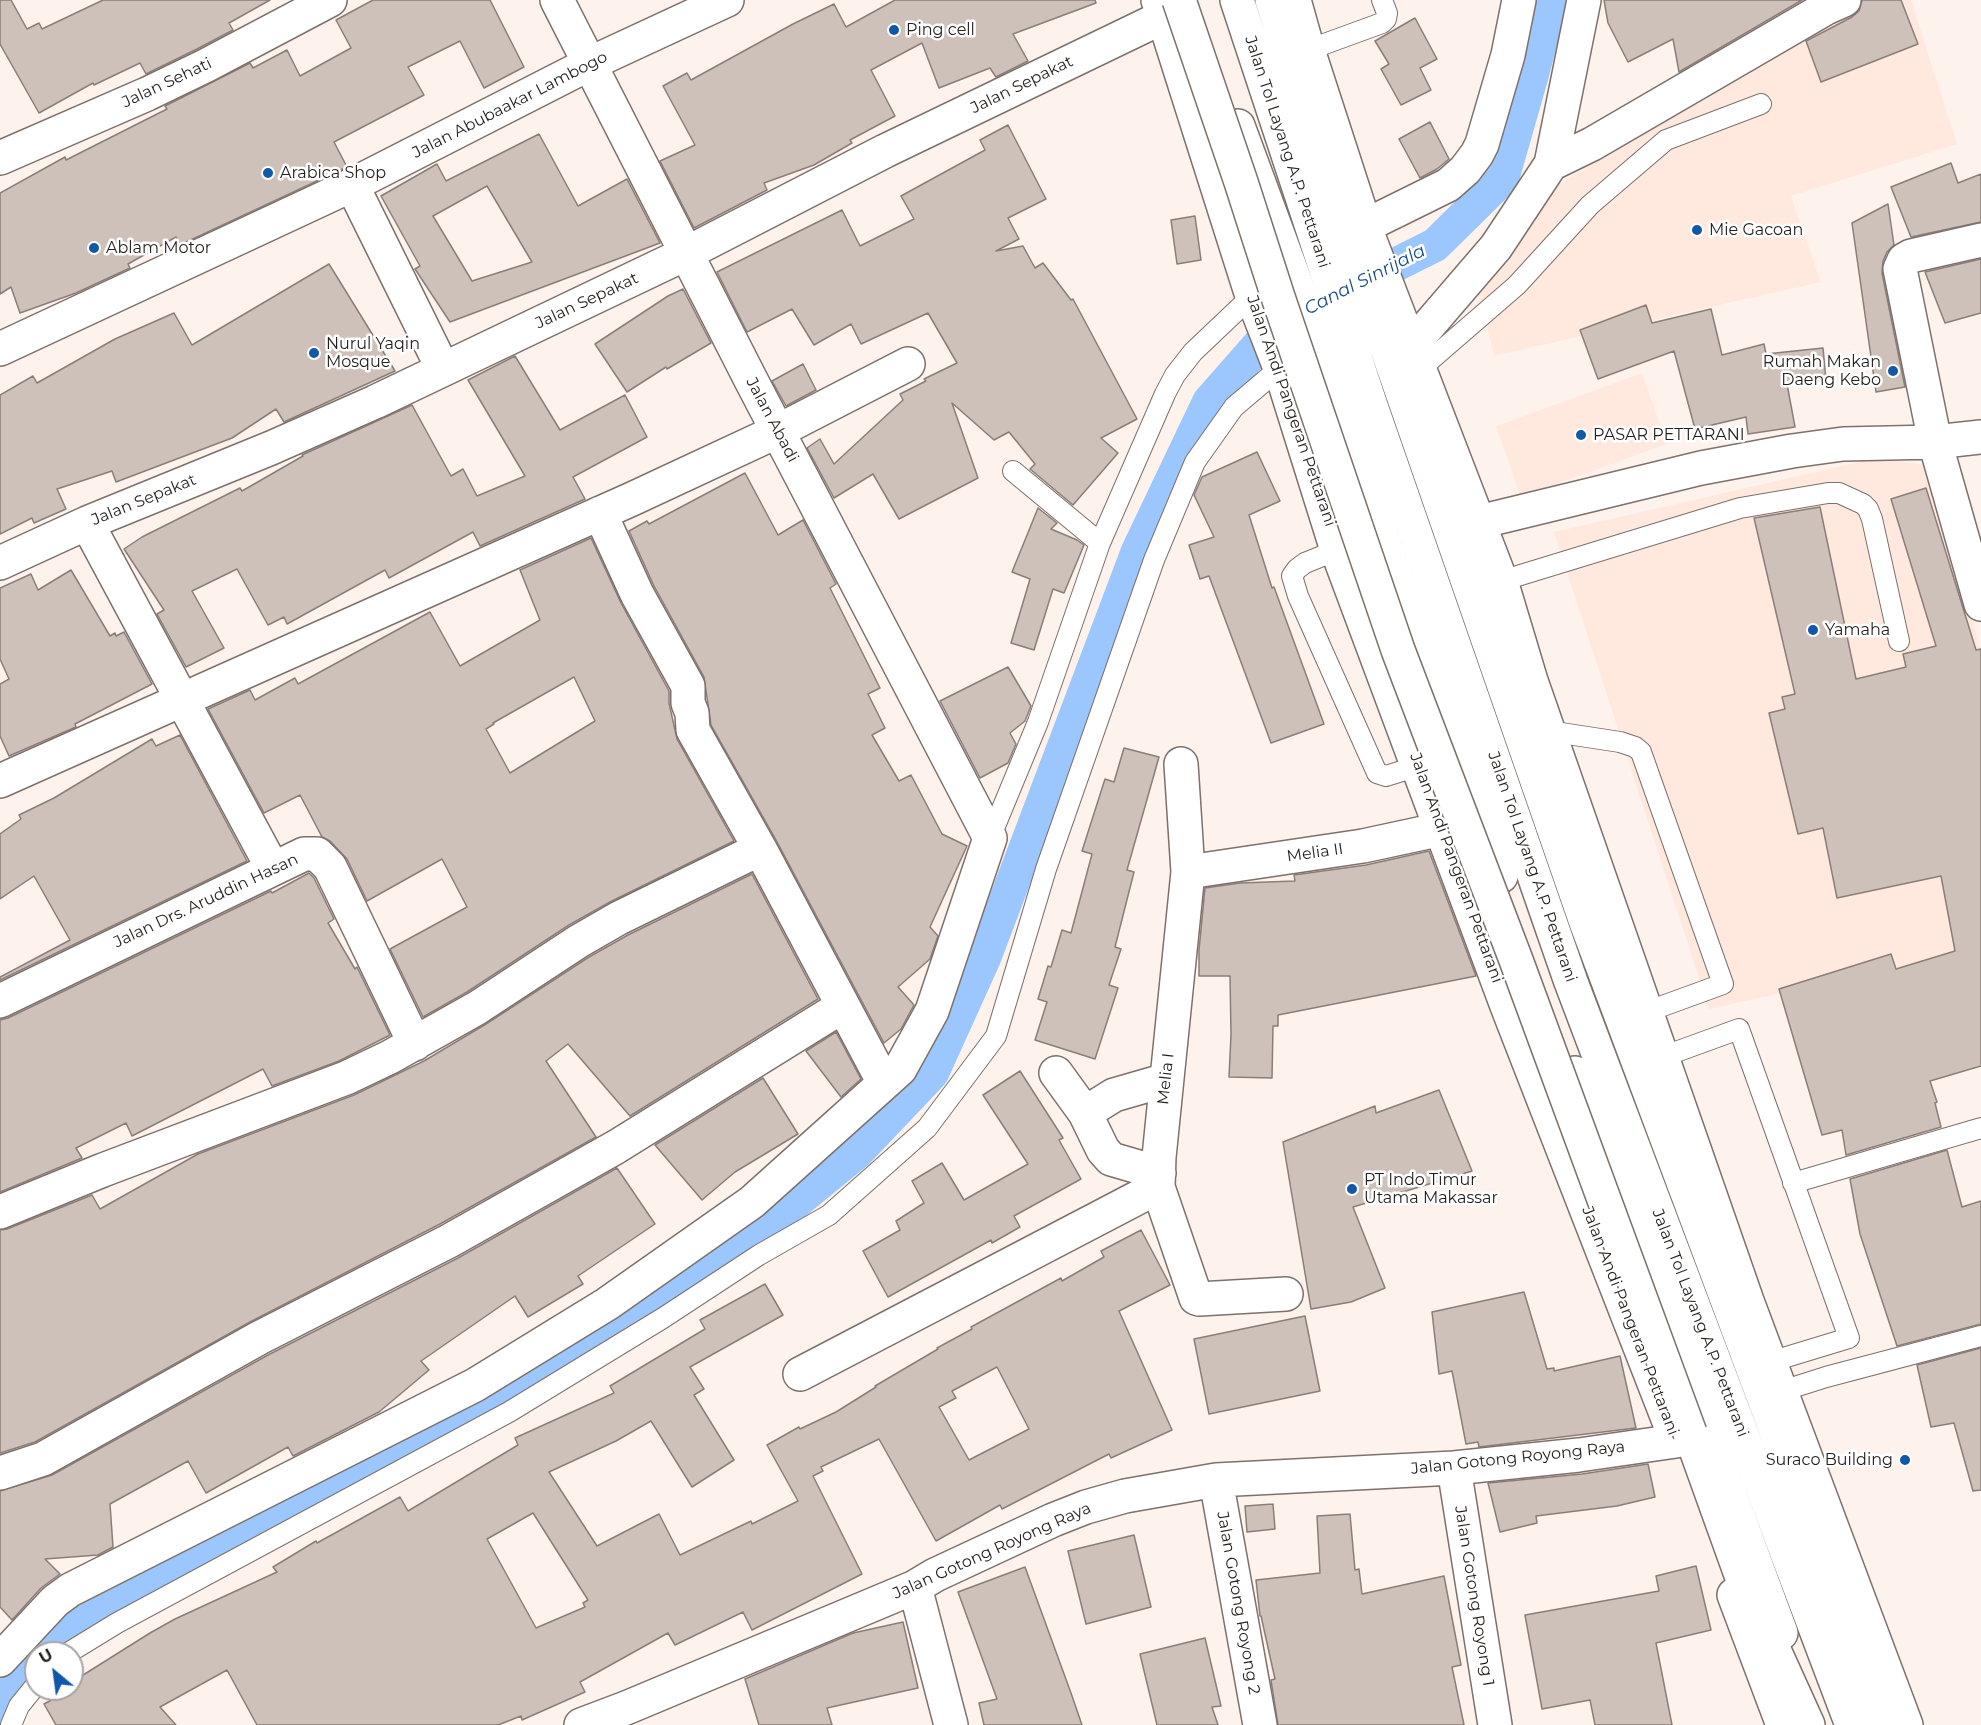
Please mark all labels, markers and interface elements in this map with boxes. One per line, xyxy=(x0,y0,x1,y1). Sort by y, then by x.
place label: Ping cell xyxy=(906,20,975,40)
marker: Ping cell xyxy=(887,23,901,37)
street label: Jalan Tol Layang A.P. Pettarani xyxy=(1240,34,1334,270)
street label: Jalan Abubaakar Lambogo xyxy=(409,47,611,163)
street label: Jalan Sepakat xyxy=(968,52,1076,118)
street label: Jalan Sehati xyxy=(119,54,215,112)
place label: Arabica Shop xyxy=(280,163,386,183)
marker: Arabica Shop xyxy=(261,166,275,180)
place label: Mie Gacoan xyxy=(1709,220,1803,240)
marker: Mie Gacoan xyxy=(1690,223,1704,237)
place label: Ablam Motor xyxy=(106,238,211,258)
water label: Canal Sinrijala xyxy=(1301,240,1429,320)
marker: Ablam Motor xyxy=(87,241,101,255)
street label: Jalan Sepakat xyxy=(533,269,641,333)
street label: Jalan Andi Pangeran Pettarani xyxy=(1242,293,1340,529)
place label: Nurul Yaqin Mosque xyxy=(326,334,420,372)
marker: Nurul Yaqin Mosque xyxy=(307,346,321,360)
place label: Rumah Makan Daeng Kebo xyxy=(1763,352,1881,390)
marker: Rumah Makan Daeng Kebo xyxy=(1886,364,1900,378)
street label: Jalan Abadi xyxy=(742,374,802,466)
place label: PASAR PETTARANI xyxy=(1593,425,1745,445)
marker: PASAR PETTARANI xyxy=(1574,428,1588,442)
street label: Jalan Sepakat xyxy=(89,470,199,530)
place label: Yamaha xyxy=(1825,620,1890,640)
marker: Yamaha xyxy=(1806,623,1820,637)
street label: Jalan Tol Layang A.P. Pettarani xyxy=(1483,749,1581,985)
street label: Jalan Andi Pangeran Pettarani xyxy=(1405,750,1507,986)
street label: Melia II xyxy=(1286,840,1344,866)
street label: Jalan Drs. Aruddin Hasan xyxy=(111,850,301,952)
street label: Melia I xyxy=(1154,1052,1178,1106)
place label: PT Indo Timur Utama Makassar xyxy=(1364,1170,1498,1208)
marker: PT Indo Timur Utama Makassar xyxy=(1345,1182,1359,1196)
street label: Jalan Andi Pangeran Pettarani xyxy=(1577,1204,1683,1438)
street label: Jalan Tol Layang A.P. Pettarani xyxy=(1648,1206,1752,1440)
street label: Jalan Gotong Royong Raya xyxy=(1410,1437,1626,1479)
place label: Suraco Building xyxy=(1766,1450,1893,1470)
marker: Suraco Building xyxy=(1898,1453,1912,1467)
street label: Jalan Gotong Royong Raya xyxy=(890,1499,1094,1603)
street label: Jalan Gotong Royong 1 xyxy=(1450,1504,1498,1688)
street label: Jalan Gotong Royong 2 xyxy=(1212,1510,1264,1696)
north arrow xyxy=(24,1641,84,1701)
text: U xyxy=(36,1645,56,1668)

